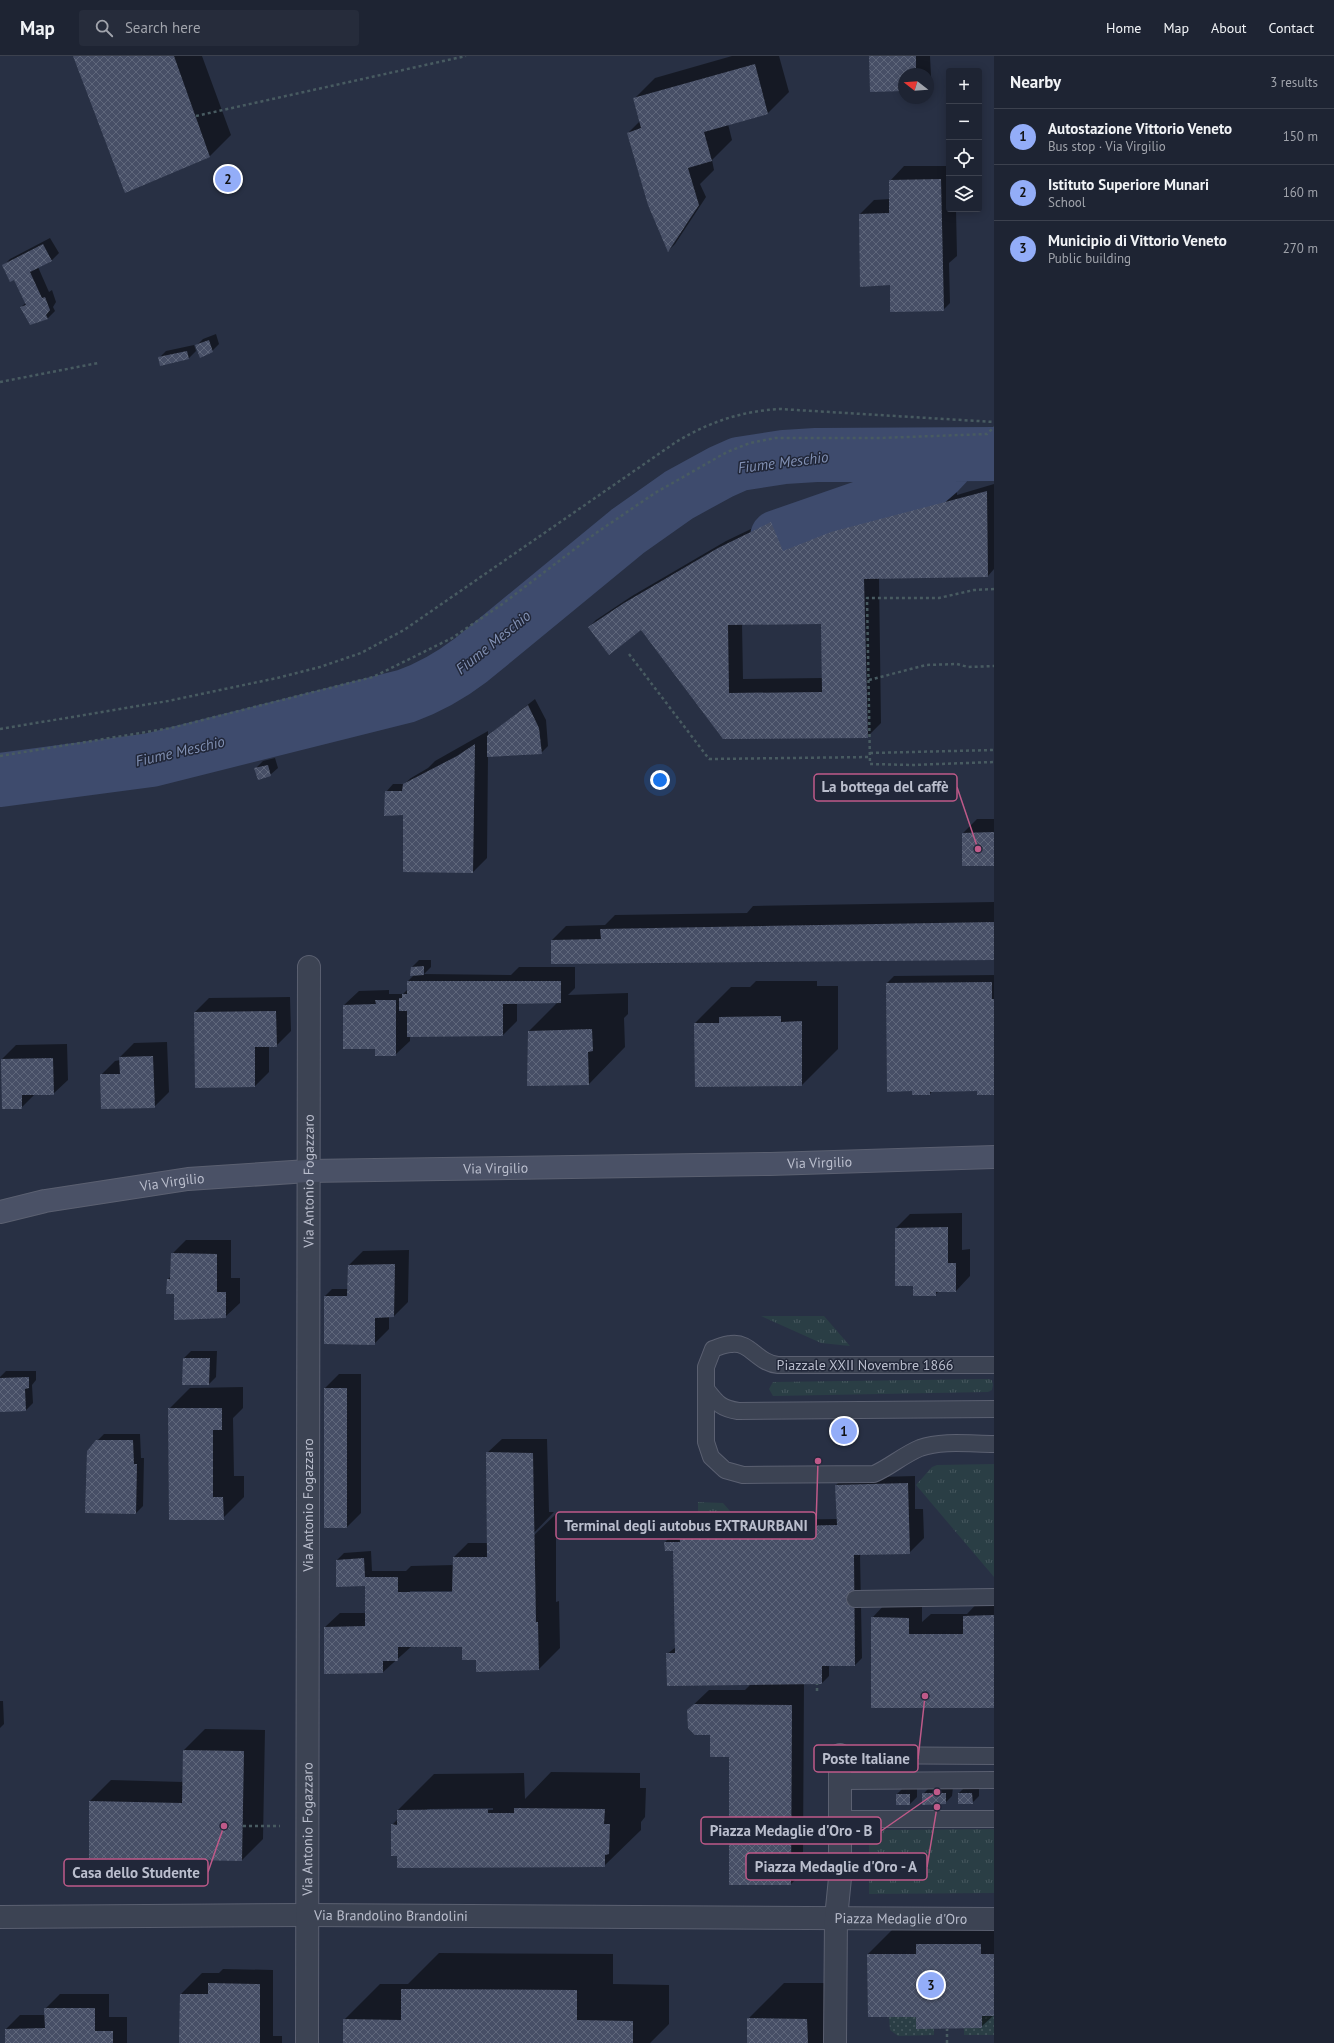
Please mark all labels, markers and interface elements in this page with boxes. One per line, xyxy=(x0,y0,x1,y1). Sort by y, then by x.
search box xyxy=(79,10,359,46)
text: Map xyxy=(20,16,55,40)
icon: search xyxy=(93,17,115,39)
text: Search here xyxy=(125,18,201,37)
text: Home xyxy=(1106,19,1141,37)
text: Map xyxy=(1163,19,1189,37)
text: About xyxy=(1211,19,1247,37)
text: Contact xyxy=(1269,19,1314,37)
north arrow xyxy=(898,68,934,104)
map controls xyxy=(946,68,982,212)
button: + xyxy=(946,68,982,104)
text: Nearby xyxy=(1010,71,1061,93)
text: 3 results xyxy=(1270,74,1318,91)
button: − xyxy=(946,104,982,140)
text: Autostazione Vittorio Veneto xyxy=(1048,119,1232,138)
text: 1 xyxy=(1019,128,1027,145)
text: 150 m xyxy=(1283,128,1318,145)
text: Bus stop · Via Virgilio xyxy=(1048,138,1166,155)
button: locate xyxy=(946,140,982,176)
pin: 2 xyxy=(215,164,241,194)
text: Istituto Superiore Munari xyxy=(1048,175,1209,194)
button: layers xyxy=(946,176,982,212)
text: 2 xyxy=(1019,184,1027,201)
text: 160 m xyxy=(1283,184,1318,201)
text: School xyxy=(1048,194,1086,211)
text: Municipio di Vittorio Veneto xyxy=(1048,231,1227,250)
text: 3 xyxy=(1019,240,1027,257)
text: 270 m xyxy=(1283,240,1318,257)
text: Public building xyxy=(1048,250,1131,267)
water label: Fiume Meschio xyxy=(737,447,829,477)
water label: Fiume Meschio xyxy=(452,606,534,678)
water label: Fiume Meschio xyxy=(133,731,227,771)
your location xyxy=(650,770,670,790)
callout: La bottega del caffè xyxy=(814,774,957,801)
text: La bottega del caffè xyxy=(821,777,949,796)
street label: Via Antonio Fogazzaro xyxy=(299,1114,318,1249)
street label: Via Virgilio xyxy=(786,1152,852,1172)
street label: Via Virgilio xyxy=(462,1159,528,1178)
street label: Via Virgilio xyxy=(138,1169,205,1195)
street label: Piazzale XXII Novembre 1866 xyxy=(777,1356,953,1374)
pin: 1 xyxy=(831,1416,857,1446)
street label: Via Antonio Fogazzaro xyxy=(299,1438,317,1573)
callout: Terminal degli autobus EXTRAURBANI xyxy=(556,1512,816,1539)
text: Terminal degli autobus EXTRAURBANI xyxy=(564,1516,808,1535)
callout: Poste Italiane xyxy=(814,1745,918,1772)
text: Poste Italiane xyxy=(822,1749,910,1768)
street label: Via Antonio Fogazzaro xyxy=(298,1762,317,1897)
callout: Piazza Medaglie d'Oro - B xyxy=(701,1817,881,1844)
text: Piazza Medaglie d'Oro - B xyxy=(710,1821,872,1840)
callout: Piazza Medaglie d'Oro - A xyxy=(746,1853,927,1880)
text: Piazza Medaglie d'Oro - A xyxy=(755,1857,918,1876)
callout: Casa dello Studente xyxy=(64,1859,208,1886)
text: Casa dello Studente xyxy=(72,1863,200,1882)
street label: Via Brandolino Brandolini xyxy=(313,1906,468,1925)
street label: Piazza Medaglie d'Oro xyxy=(835,1909,967,1928)
pin: 3 xyxy=(918,1970,944,2000)

